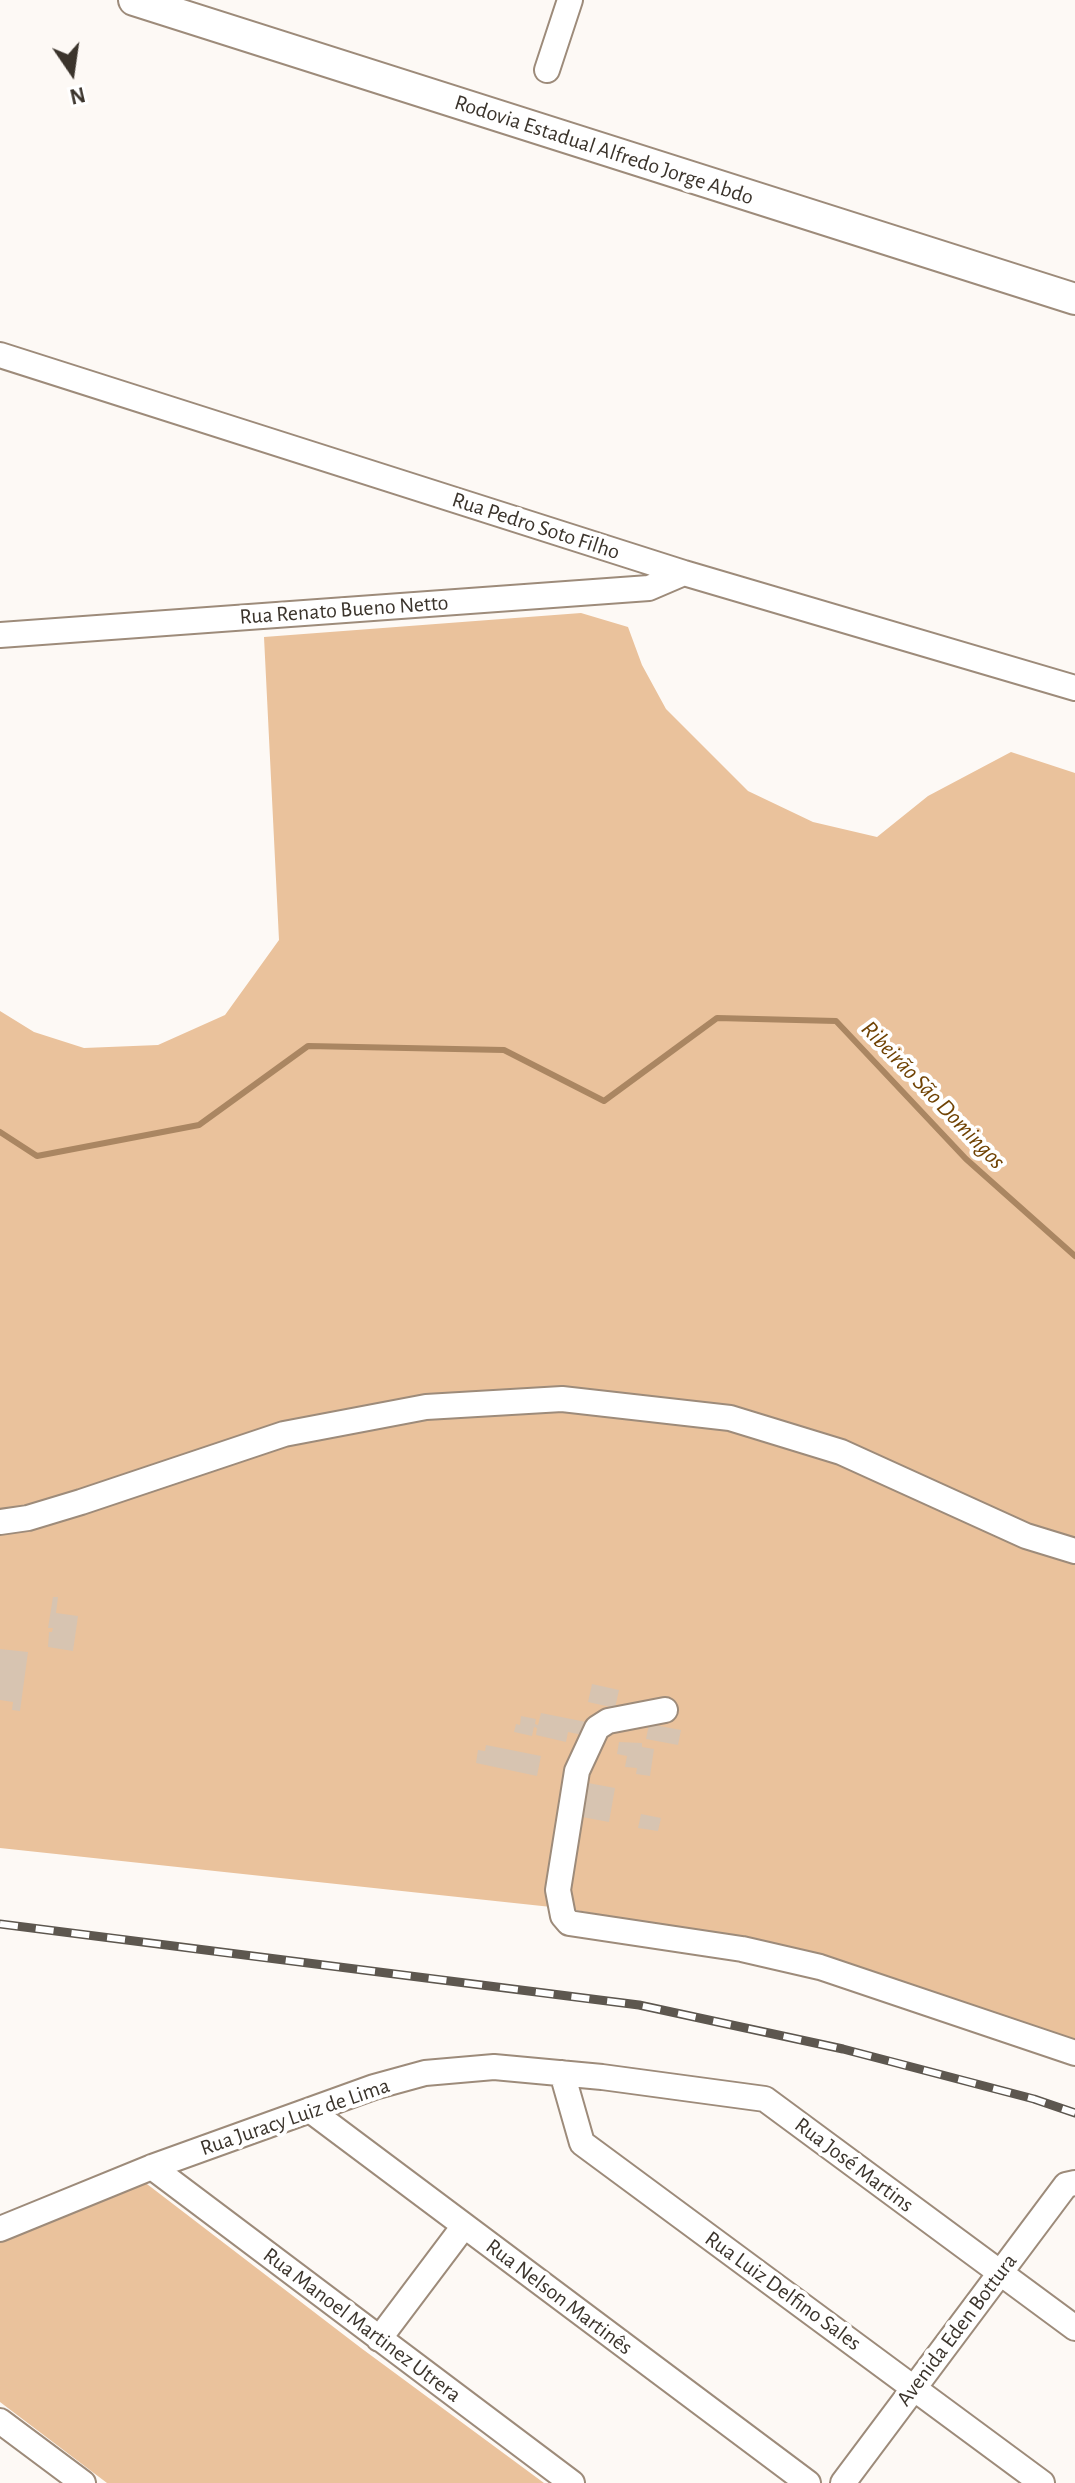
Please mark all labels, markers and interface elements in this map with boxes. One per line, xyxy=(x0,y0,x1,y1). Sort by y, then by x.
north arrow xyxy=(32,32,112,112)
text: N xyxy=(67,83,87,108)
street label: Rodovia Estadual Alfredo Jorge Abdo xyxy=(451,89,757,211)
street label: Rua Pedro Soto Filho xyxy=(449,486,623,566)
street label: Rua Renato Bueno Netto xyxy=(239,590,449,630)
water label: Ribeirão São Domingos xyxy=(855,1015,1011,1175)
street label: Rua Juracy Luiz de Lima xyxy=(197,2072,393,2162)
street label: Rua José Martins xyxy=(789,2112,919,2218)
street label: Rua Luiz Delfino Sales xyxy=(700,2225,866,2357)
street label: Rua Nelson Martinês xyxy=(480,2233,638,2361)
street label: Rua Manoel Martinez Utrera xyxy=(258,2242,466,2408)
street label: Avenida Eden Bottura xyxy=(891,2248,1023,2412)

